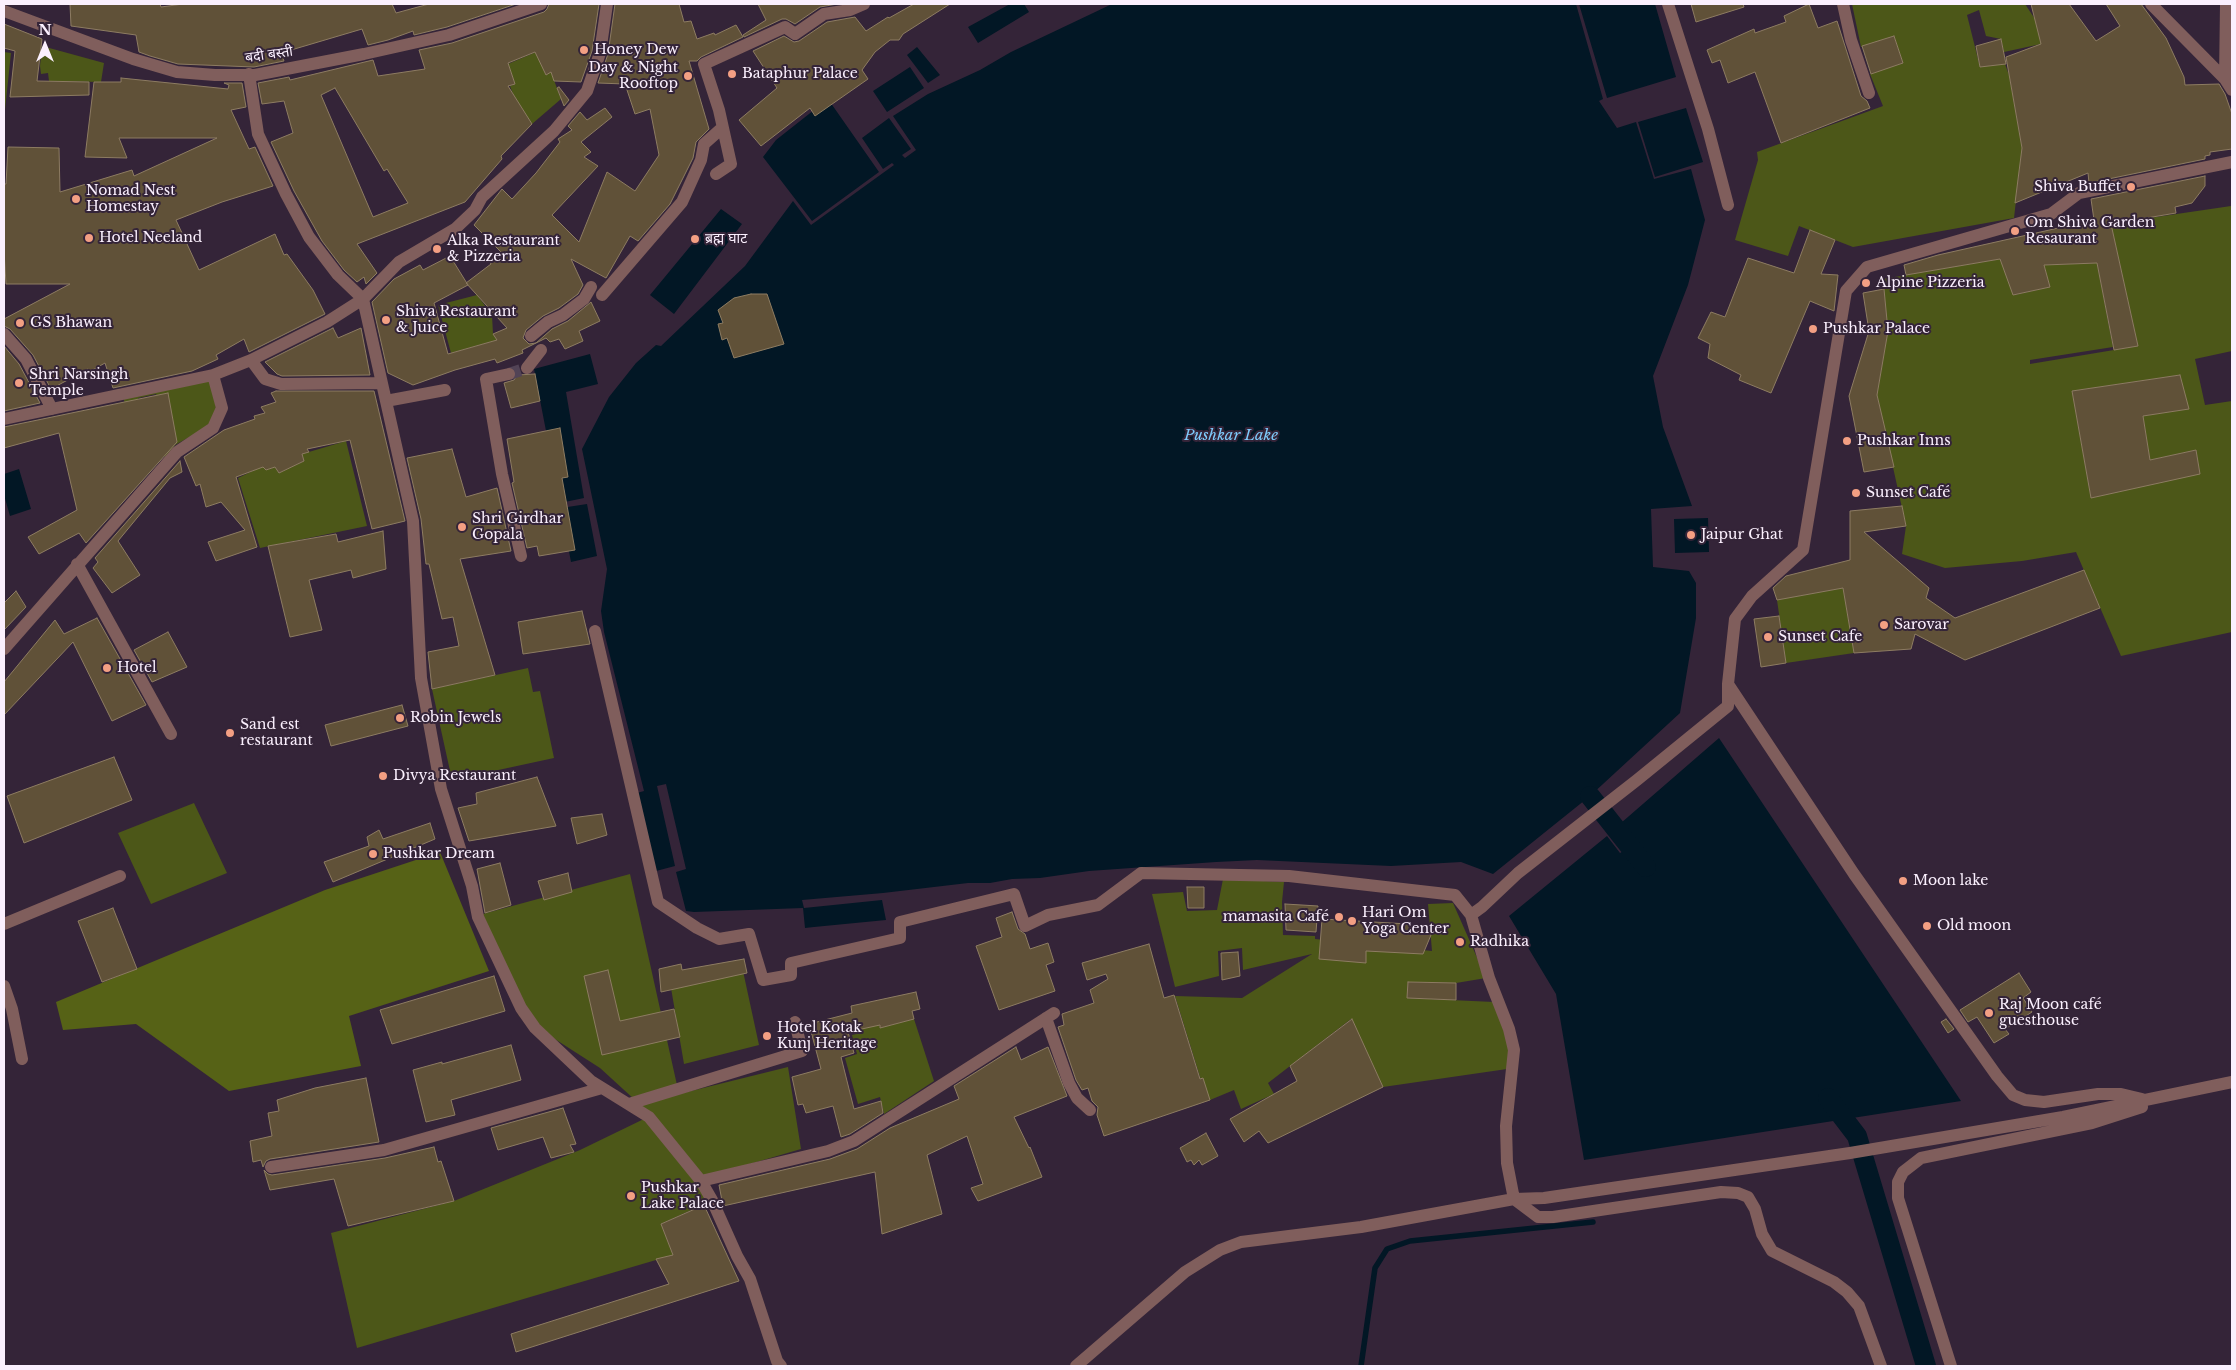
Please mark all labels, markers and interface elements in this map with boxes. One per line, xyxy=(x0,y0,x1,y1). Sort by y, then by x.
north arrow xyxy=(20,20,70,70)
text: N xyxy=(38,21,52,39)
place label: Honey Dew xyxy=(594,42,678,58)
street label: बदी बस्ती xyxy=(244,43,294,67)
marker: Honey Dew xyxy=(578,44,590,56)
place label: Day & Night Rooftop xyxy=(588,60,678,92)
place label: Bataphur Palace xyxy=(742,66,858,82)
marker: Bataphur Palace xyxy=(726,68,738,80)
marker: Day & Night Rooftop xyxy=(682,70,694,82)
place label: Shiva Buffet xyxy=(2034,179,2121,195)
marker: Shiva Buffet xyxy=(2125,181,2137,193)
place label: Nomad Nest Homestay xyxy=(86,183,175,216)
marker: Nomad Nest Homestay xyxy=(70,193,82,205)
place label: Om Shiva Garden Resaurant xyxy=(2025,215,2154,248)
marker: Om Shiva Garden Resaurant xyxy=(2009,225,2021,237)
place label: Hotel Neeland xyxy=(99,230,202,246)
place label: ब्रह्म घाट xyxy=(705,231,747,247)
marker: Hotel Neeland xyxy=(83,232,95,244)
place label: Alka Restaurant & Pizzeria xyxy=(447,233,560,266)
marker: ब्रह्म घाट xyxy=(689,233,701,245)
marker: Alka Restaurant & Pizzeria xyxy=(431,243,443,255)
place label: Alpine Pizzeria xyxy=(1876,275,1985,291)
marker: Alpine Pizzeria xyxy=(1860,277,1872,289)
place label: Shiva Restaurant & Juice xyxy=(396,304,517,336)
marker: Shiva Restaurant & Juice xyxy=(380,314,392,326)
place label: GS Bhawan xyxy=(30,315,112,331)
marker: GS Bhawan xyxy=(14,317,26,329)
place label: Pushkar Palace xyxy=(1823,321,1930,337)
marker: Pushkar Palace xyxy=(1807,323,1819,335)
place label: Shri Narsingh Temple xyxy=(29,367,128,400)
marker: Shri Narsingh Temple xyxy=(13,377,25,389)
water label: Pushkar Lake xyxy=(1184,427,1278,445)
place label: Pushkar Inns xyxy=(1857,433,1951,449)
marker: Pushkar Inns xyxy=(1841,435,1853,447)
place label: Sunset Café xyxy=(1866,485,1950,501)
marker: Sunset Café xyxy=(1850,487,1862,499)
place label: Shri Girdhar Gopala xyxy=(472,511,563,544)
marker: Shri Girdhar Gopala xyxy=(456,521,468,533)
place label: Jaipur Ghat xyxy=(1701,527,1783,543)
marker: Jaipur Ghat xyxy=(1685,529,1697,541)
place label: Sarovar xyxy=(1894,617,1949,633)
marker: Sarovar xyxy=(1878,619,1890,631)
place label: Sunset Cafe xyxy=(1778,629,1862,645)
marker: Sunset Cafe xyxy=(1762,631,1774,643)
place label: Hotel xyxy=(117,660,157,676)
marker: Hotel xyxy=(101,662,113,674)
place label: Robin Jewels xyxy=(410,710,501,726)
marker: Robin Jewels xyxy=(394,712,406,724)
place label: Sand est restaurant xyxy=(240,717,313,750)
marker: Sand est restaurant xyxy=(224,727,236,739)
place label: Divya Restaurant xyxy=(393,768,516,784)
marker: Divya Restaurant xyxy=(377,770,389,782)
place label: Pushkar Dream xyxy=(383,846,495,862)
marker: Pushkar Dream xyxy=(367,848,379,860)
place label: Moon lake xyxy=(1913,873,1988,889)
marker: Moon lake xyxy=(1897,875,1909,887)
place label: Hari Om Yoga Center xyxy=(1362,905,1449,938)
place label: mamasita Café xyxy=(1223,909,1329,925)
marker: mamasita Café xyxy=(1333,911,1345,923)
marker: Hari Om Yoga Center xyxy=(1346,915,1358,927)
place label: Old moon xyxy=(1937,918,2011,934)
marker: Old moon xyxy=(1921,920,1933,932)
place label: Radhika xyxy=(1470,934,1529,950)
marker: Radhika xyxy=(1454,936,1466,948)
place label: Raj Moon café guesthouse xyxy=(1999,997,2102,1030)
marker: Raj Moon café guesthouse xyxy=(1983,1007,1995,1019)
place label: Hotel Kotak Kunj Heritage xyxy=(777,1020,877,1052)
marker: Hotel Kotak Kunj Heritage xyxy=(761,1030,773,1042)
place label: Pushkar Lake Palace xyxy=(641,1180,724,1212)
marker: Pushkar Lake Palace xyxy=(625,1190,637,1202)

